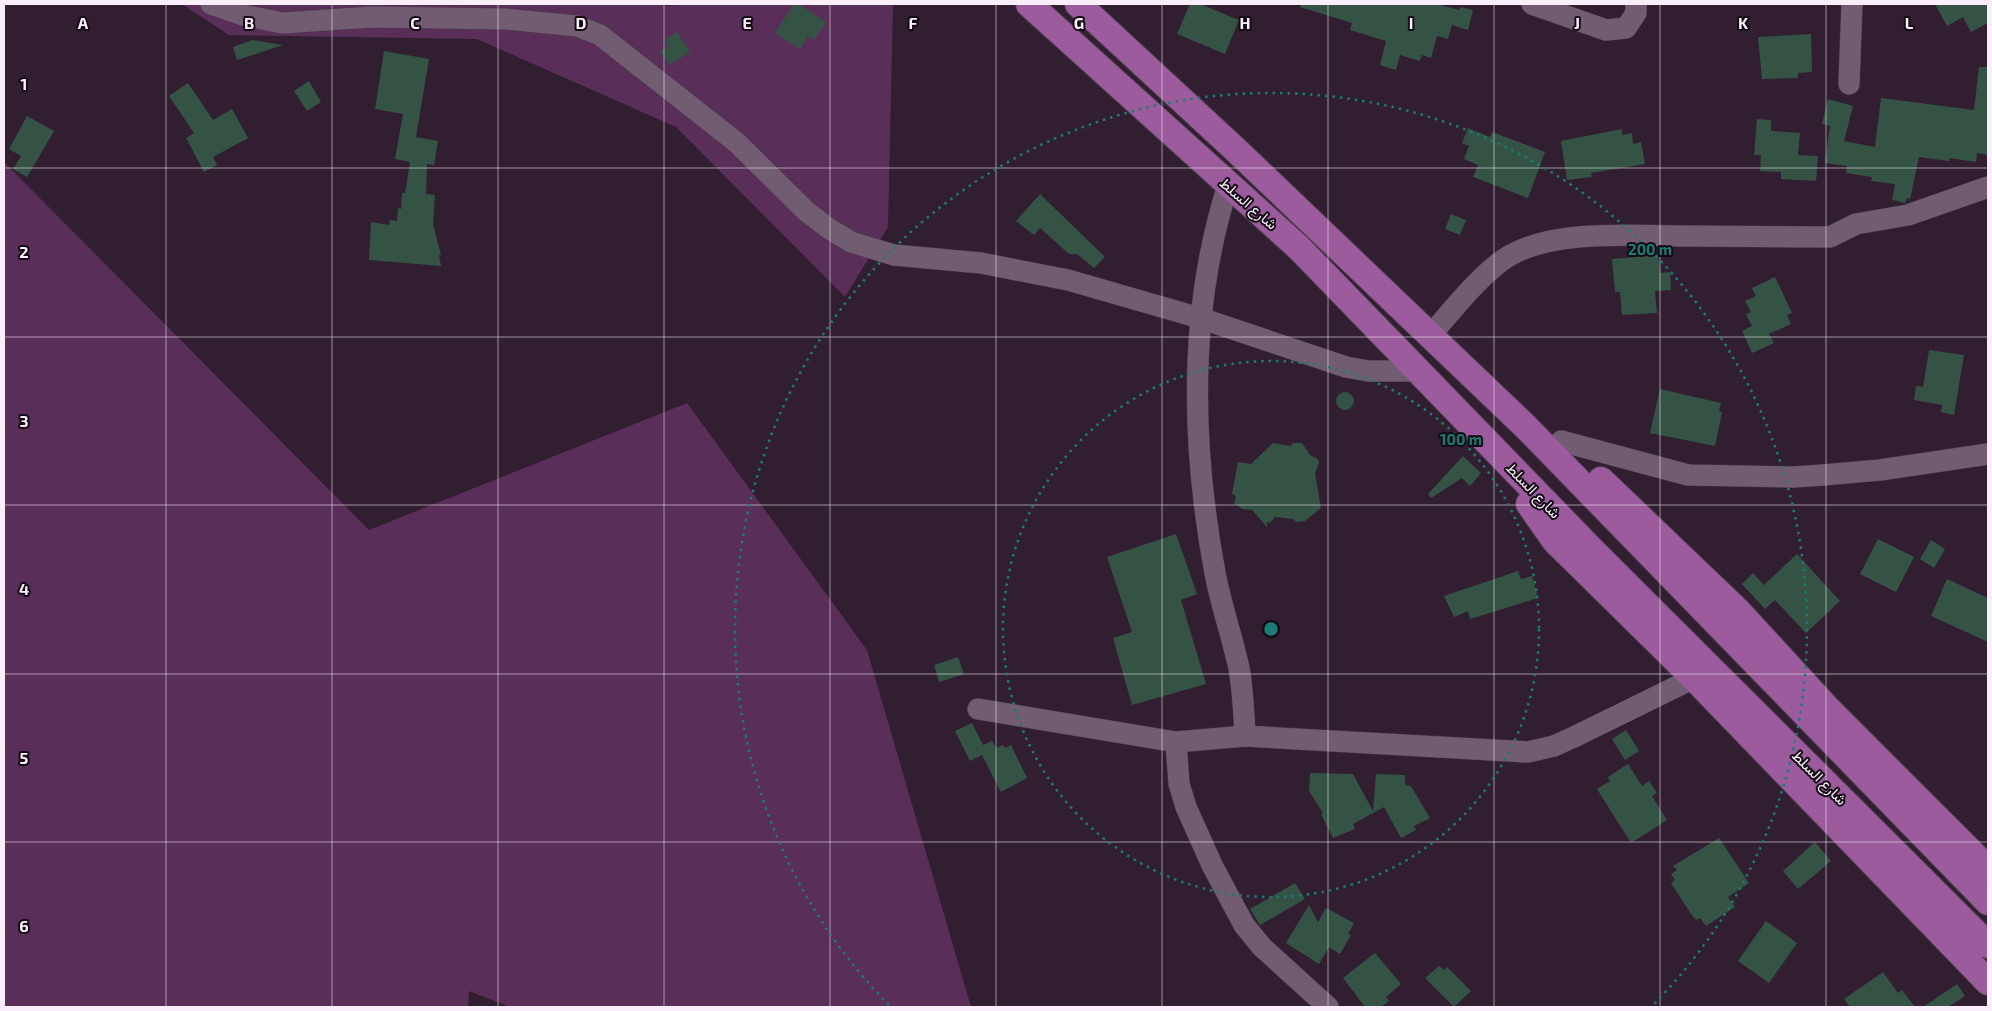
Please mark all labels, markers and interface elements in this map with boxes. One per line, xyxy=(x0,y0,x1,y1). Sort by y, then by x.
text: A xyxy=(78,13,89,32)
text: B xyxy=(244,13,254,32)
text: C xyxy=(410,13,420,32)
text: D xyxy=(576,13,587,32)
text: E xyxy=(742,13,752,32)
text: F xyxy=(909,13,918,32)
text: G xyxy=(1074,13,1084,32)
text: H xyxy=(1239,13,1251,32)
text: I xyxy=(1409,13,1413,32)
text: J xyxy=(1574,13,1580,32)
text: K xyxy=(1738,13,1749,32)
text: L xyxy=(1905,13,1914,32)
text: 1 xyxy=(21,74,27,93)
street label: شارع السلط xyxy=(1215,173,1282,235)
text: 200 m xyxy=(1628,240,1672,258)
text: 2 xyxy=(19,242,29,261)
text: 3 xyxy=(19,411,29,430)
text: 100 m xyxy=(1440,430,1482,448)
street label: شارع السلط xyxy=(1501,458,1565,524)
text: 4 xyxy=(19,579,29,598)
centre of rings xyxy=(1262,620,1280,638)
street label: شارع السلط xyxy=(1787,746,1851,810)
text: 5 xyxy=(20,748,29,767)
text: 6 xyxy=(19,916,29,935)

